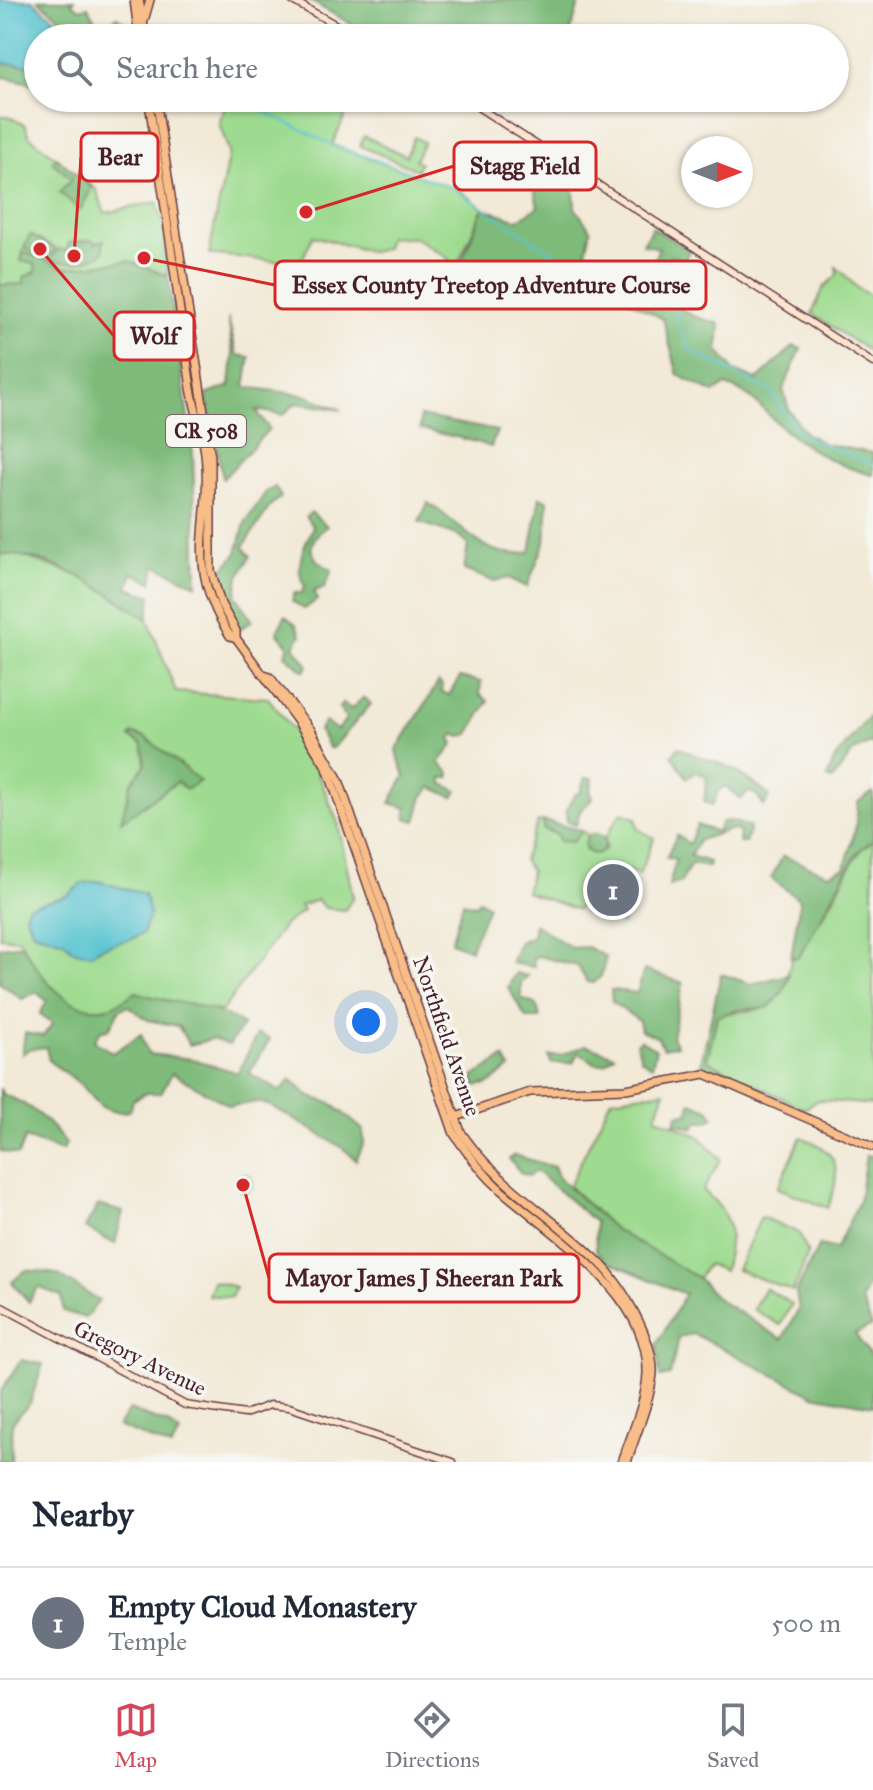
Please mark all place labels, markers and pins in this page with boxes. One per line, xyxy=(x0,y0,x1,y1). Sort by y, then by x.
callout: Bear xyxy=(81,133,158,181)
callout: Stagg Field xyxy=(454,142,596,190)
callout: Essex County Treetop Adventure Course xyxy=(275,261,706,309)
callout: Wolf xyxy=(114,312,194,360)
pin: 1 xyxy=(587,860,639,920)
callout: Mayor James J Sheeran Park xyxy=(269,1254,579,1302)

